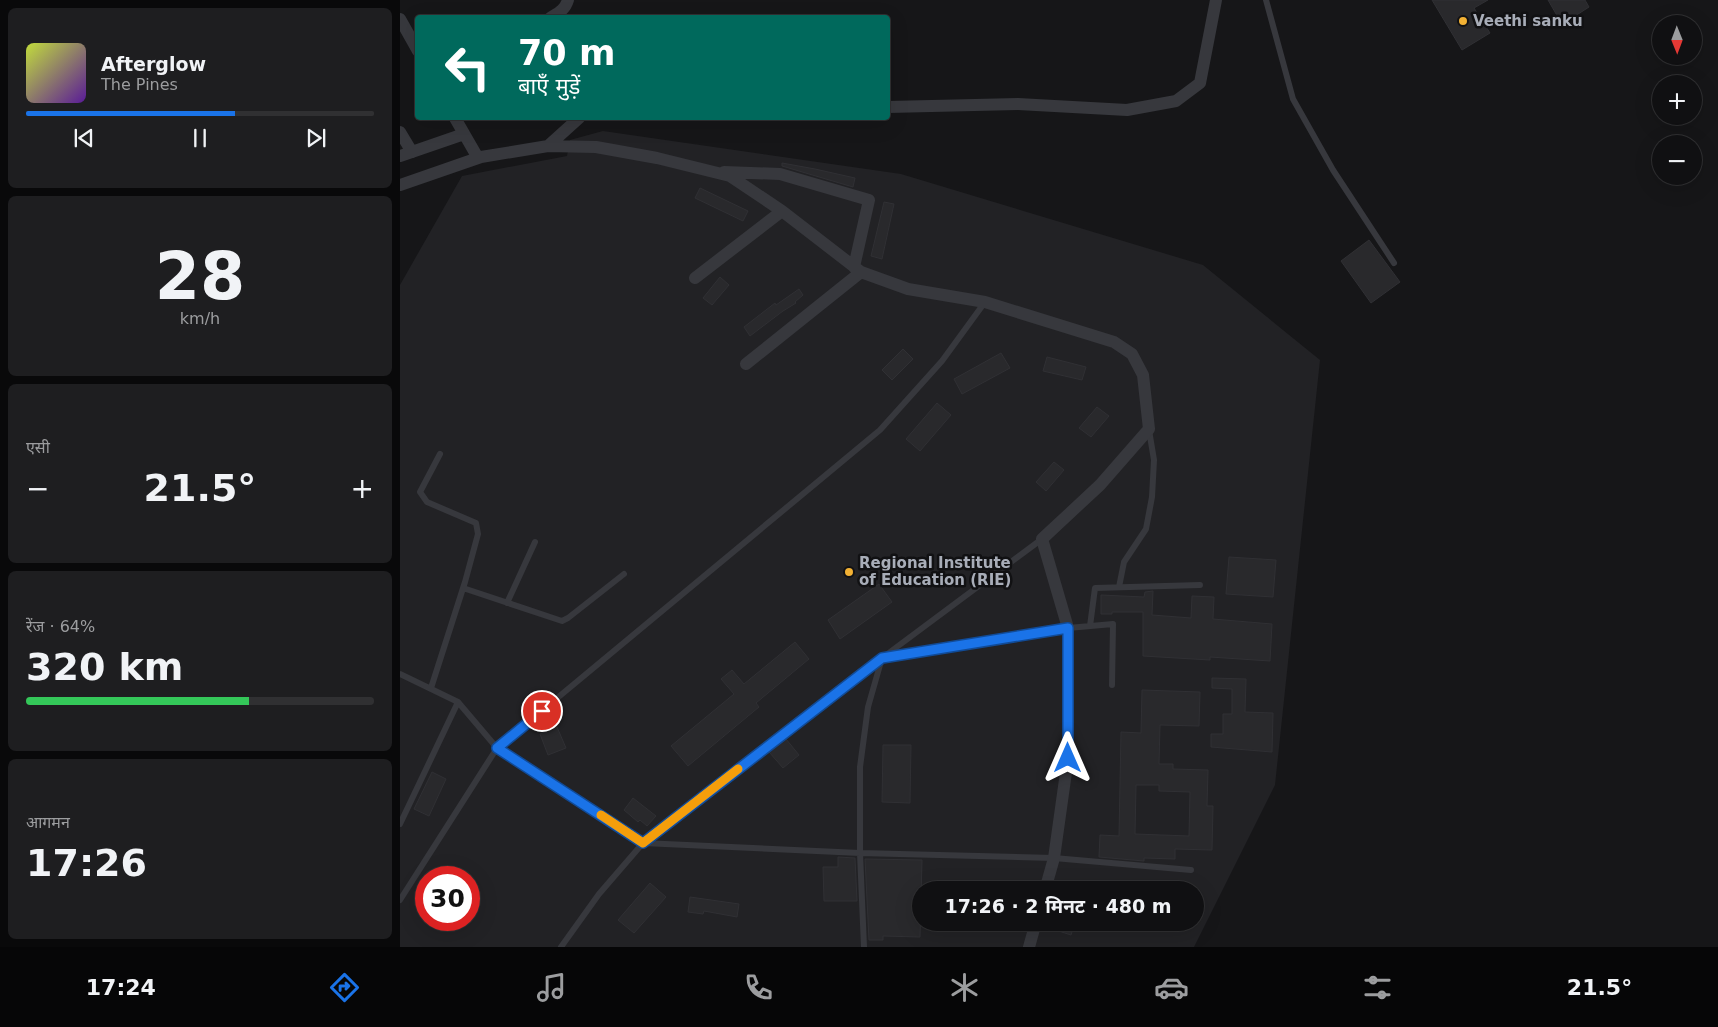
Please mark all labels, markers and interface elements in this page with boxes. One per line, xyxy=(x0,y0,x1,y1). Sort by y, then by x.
place label: Veethi sanku xyxy=(1473,12,1583,30)
marker: Veethi sanku xyxy=(1457,15,1469,27)
north arrow xyxy=(1652,15,1702,65)
map controls xyxy=(1652,15,1702,185)
text: 70 m xyxy=(518,33,615,73)
icon: left xyxy=(435,35,500,100)
text: Afterglow xyxy=(101,53,206,75)
text: बाएँ मुड़ें xyxy=(518,74,580,99)
text: The Pines xyxy=(101,75,178,94)
button: + xyxy=(1652,75,1702,125)
icon: previous xyxy=(70,124,98,152)
icon: pause xyxy=(186,124,214,152)
icon: next xyxy=(302,124,330,152)
button: − xyxy=(1652,135,1702,185)
text: 28 xyxy=(155,239,245,314)
text: km/h xyxy=(180,309,220,328)
text: एसी xyxy=(26,438,50,457)
text: 21.5° xyxy=(144,466,256,510)
text: − xyxy=(26,472,49,505)
text: + xyxy=(351,472,374,505)
place label: Regional Institute of Education (RIE) xyxy=(859,554,1011,589)
marker: Regional Institute of Education (RIE) xyxy=(843,566,855,578)
text: रेंज · 64% xyxy=(26,617,95,636)
text: 320 km xyxy=(26,645,183,689)
pin xyxy=(521,690,563,732)
icon: arrive xyxy=(528,697,556,725)
position arrow xyxy=(1041,731,1093,783)
text: आगमन xyxy=(26,813,70,832)
text: 17:26 xyxy=(26,841,147,885)
speed limit sign: 30 xyxy=(415,866,480,931)
text: 17:26 · 2 मिनट · 480 m xyxy=(944,895,1172,917)
icon: directions xyxy=(327,970,362,1005)
icon: music xyxy=(534,970,569,1005)
icon: phone xyxy=(741,970,776,1005)
icon: climate xyxy=(947,970,982,1005)
icon: car xyxy=(1154,970,1189,1005)
icon: filters xyxy=(1360,970,1395,1005)
text: 17:24 xyxy=(86,975,156,1000)
text: 21.5° xyxy=(1567,975,1632,1000)

